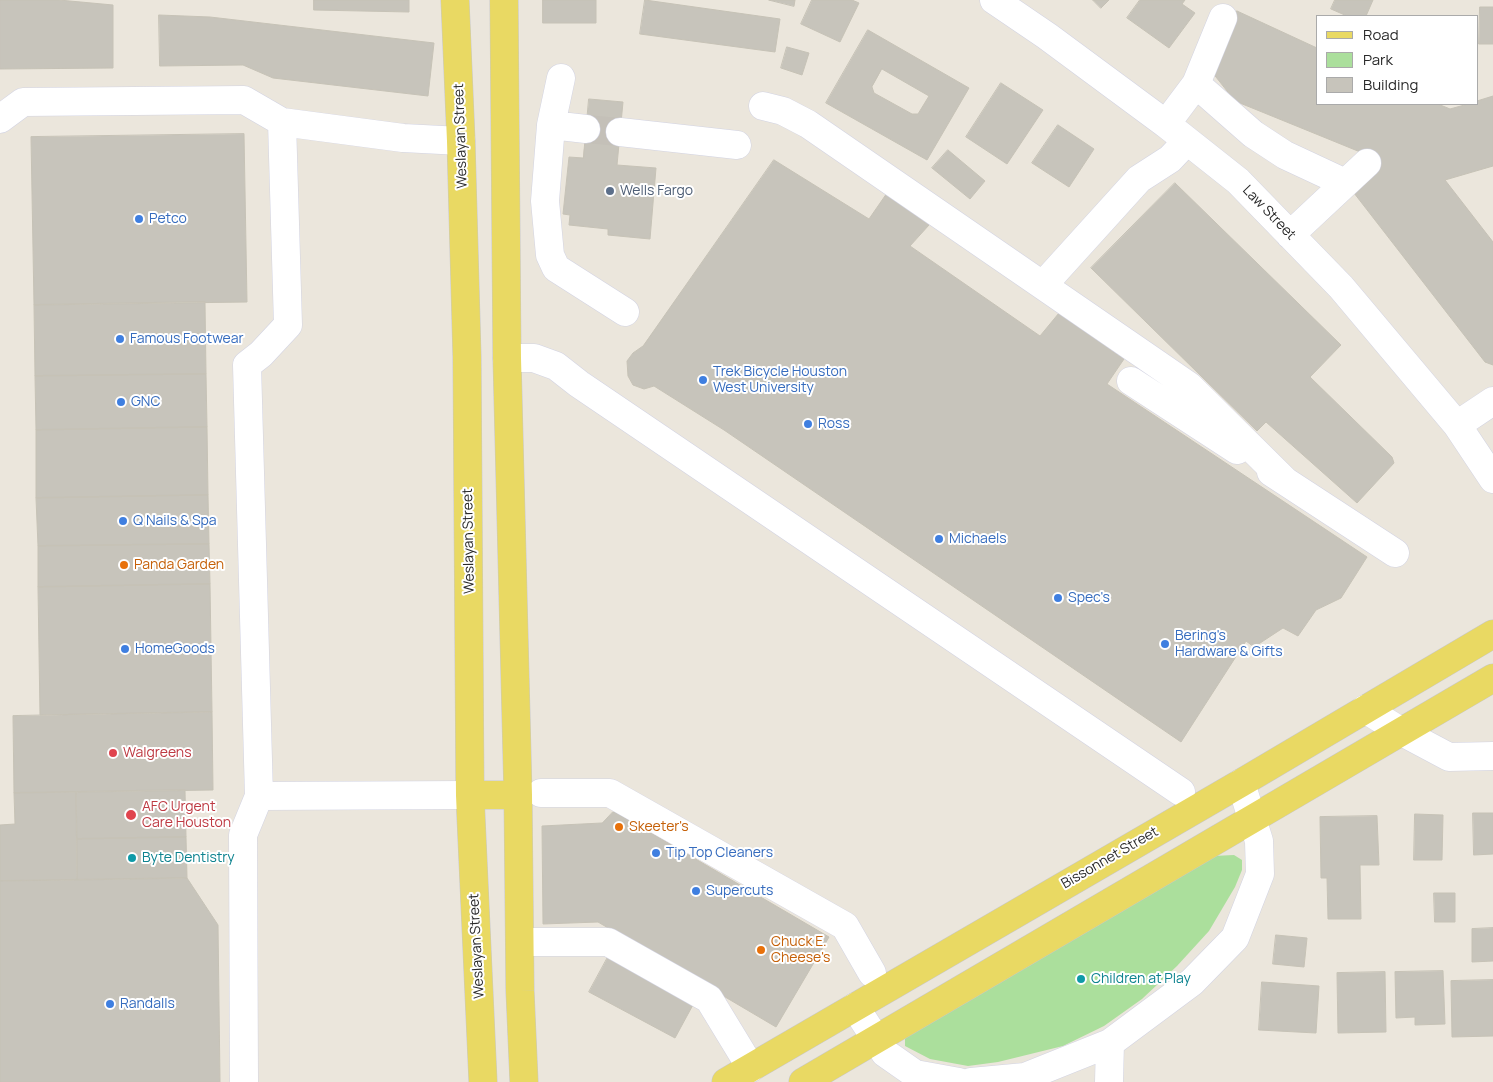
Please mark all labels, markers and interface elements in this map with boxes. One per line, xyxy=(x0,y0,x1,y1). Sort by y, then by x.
legend xyxy=(1316,15,1478,105)
text: Road xyxy=(1363,24,1399,45)
text: Park xyxy=(1363,49,1393,70)
text: Building xyxy=(1363,74,1418,95)
street label: Weslayan Street xyxy=(451,83,471,189)
street label: Law Street xyxy=(1239,182,1299,244)
place label: Wells Fargo xyxy=(620,183,693,199)
marker: Wells Fargo xyxy=(604,185,616,197)
place label: Petco xyxy=(149,211,187,227)
marker: Petco xyxy=(133,213,145,225)
place label: Famous Footwear xyxy=(130,331,243,347)
marker: Famous Footwear xyxy=(114,333,126,345)
place label: Trek Bicycle Houston West University xyxy=(713,364,847,397)
marker: Trek Bicycle Houston West University xyxy=(697,374,709,386)
place label: GNC xyxy=(131,394,160,410)
marker: GNC xyxy=(115,396,127,408)
place label: Ross xyxy=(818,416,850,432)
marker: Ross xyxy=(802,418,814,430)
street label: Weslayan Street xyxy=(460,488,478,594)
place label: Q Nails & Spa xyxy=(133,513,217,529)
marker: Q Nails & Spa xyxy=(117,515,129,527)
place label: Michaels xyxy=(949,531,1007,547)
marker: Michaels xyxy=(933,533,945,545)
place label: Panda Garden xyxy=(134,557,224,573)
marker: Panda Garden xyxy=(118,559,130,571)
place label: Spec's xyxy=(1068,590,1110,606)
marker: Spec's xyxy=(1052,592,1064,604)
place label: Bering's Hardware & Gifts xyxy=(1175,628,1283,660)
marker: Bering's Hardware & Gifts xyxy=(1159,638,1171,650)
place label: HomeGoods xyxy=(135,641,215,657)
marker: HomeGoods xyxy=(119,643,131,655)
place label: Walgreens xyxy=(123,745,192,761)
marker: Walgreens xyxy=(107,747,119,759)
place label: AFC Urgent Care Houston xyxy=(142,799,231,832)
marker: AFC Urgent Care Houston xyxy=(124,808,138,822)
place label: Skeeter's xyxy=(629,819,689,835)
marker: Skeeter's xyxy=(613,821,625,833)
street label: Bissonnet Street xyxy=(1059,823,1161,893)
place label: Tip Top Cleaners xyxy=(666,845,773,861)
marker: Tip Top Cleaners xyxy=(650,847,662,859)
place label: Byte Dentistry xyxy=(142,850,235,866)
marker: Byte Dentistry xyxy=(126,852,138,864)
place label: Supercuts xyxy=(706,883,773,899)
marker: Supercuts xyxy=(690,885,702,897)
street label: Weslayan Street xyxy=(466,893,488,999)
place label: Chuck E. Cheese's xyxy=(771,934,830,966)
marker: Chuck E. Cheese's xyxy=(755,944,767,956)
place label: Children at Play xyxy=(1091,971,1191,987)
marker: Children at Play xyxy=(1075,973,1087,985)
place label: Randalls xyxy=(120,996,175,1012)
marker: Randalls xyxy=(104,998,116,1010)

